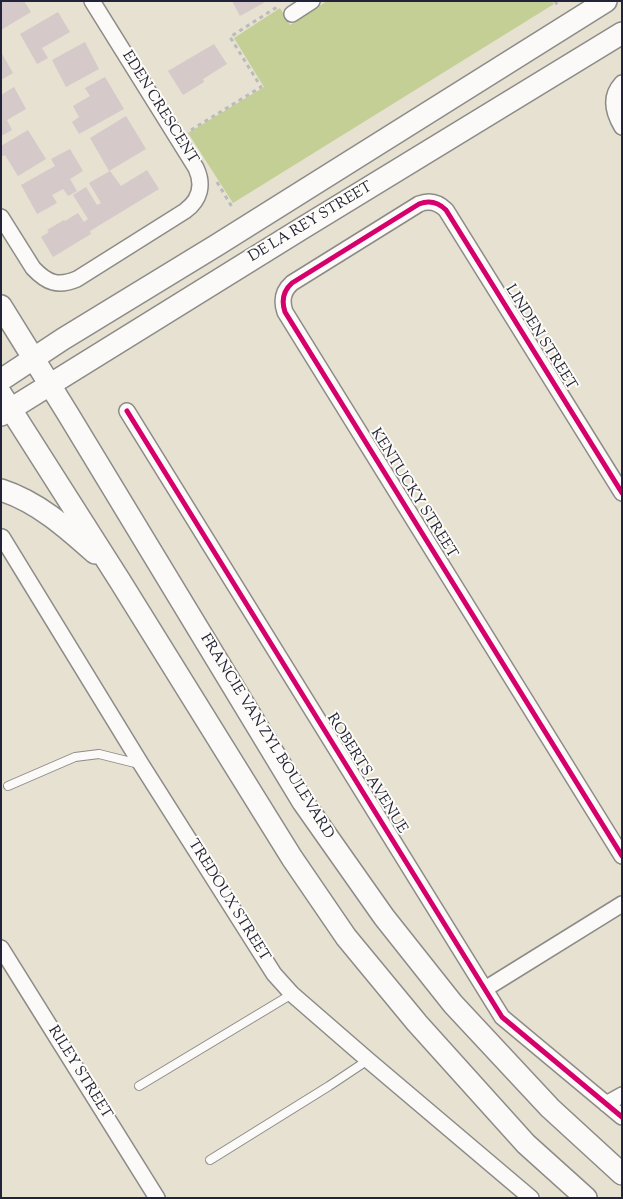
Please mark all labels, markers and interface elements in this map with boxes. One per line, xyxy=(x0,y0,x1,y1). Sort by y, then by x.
street label: EDEN CRESCENT xyxy=(117,48,201,168)
street label: DE LA REY STREET xyxy=(246,179,376,267)
street label: LINDEN STREET xyxy=(500,282,580,394)
street label: KENTUCKY STREET xyxy=(366,426,460,562)
street label: FRANCIE VAN ZYL BOULEVARD xyxy=(195,631,337,843)
street label: ROBERTS AVENUE xyxy=(322,711,410,837)
street label: TREDOUX STREET xyxy=(183,837,273,965)
street label: RILEY STREET xyxy=(43,1023,115,1123)

